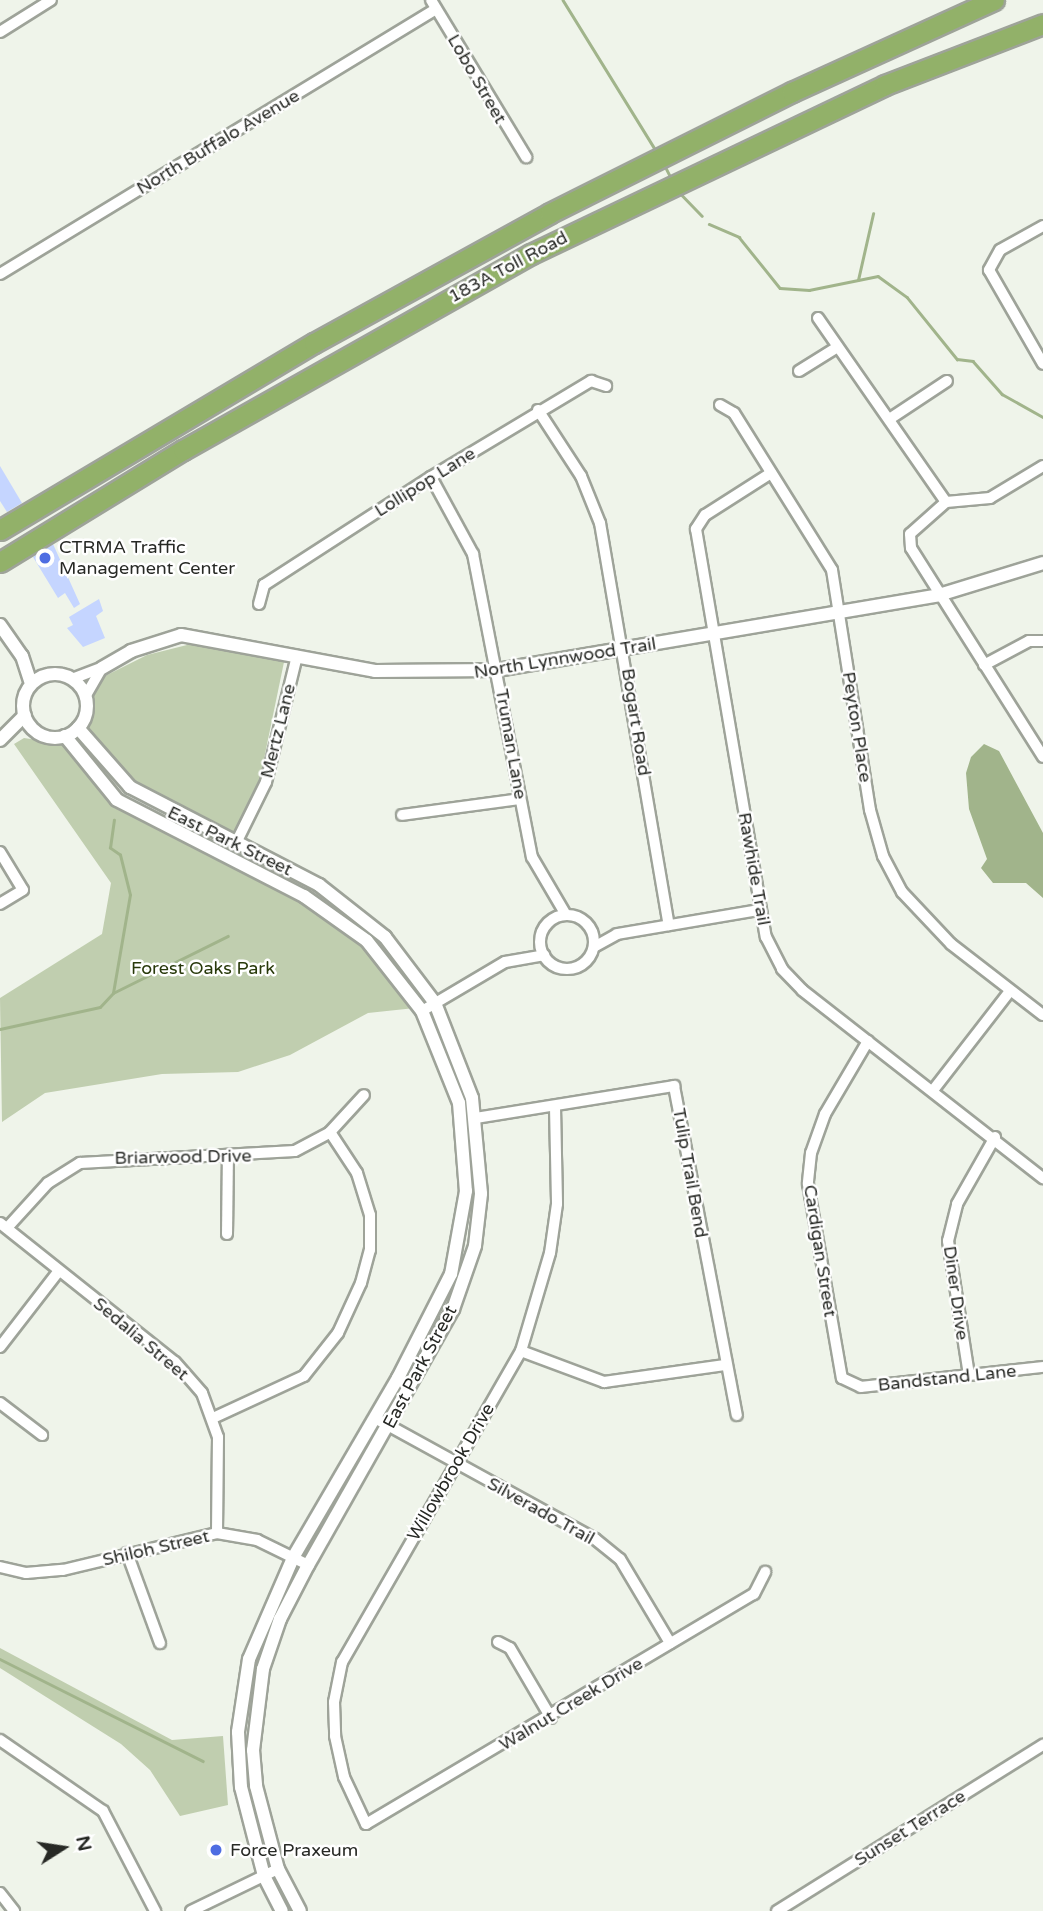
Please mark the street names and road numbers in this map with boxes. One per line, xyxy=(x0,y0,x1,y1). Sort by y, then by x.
street label: Lobo Street xyxy=(443,30,511,128)
street label: North Buffalo Avenue xyxy=(133,85,303,199)
street label: 183A Toll Road xyxy=(445,227,571,307)
street label: Lollipop Lane xyxy=(371,442,479,522)
street label: North Lynnwood Trail xyxy=(472,633,658,683)
street label: Bogart Road xyxy=(617,667,655,777)
street label: Peyton Place xyxy=(838,670,876,784)
street label: Mertz Lane xyxy=(256,682,300,780)
street label: Truman Lane xyxy=(491,687,531,801)
street label: East Park Street xyxy=(164,801,296,881)
street label: Rawhide Trail xyxy=(733,811,775,927)
street label: Tulip Trail Bend xyxy=(668,1106,712,1240)
street label: Briarwood Drive xyxy=(114,1145,252,1169)
street label: Cardigan Street xyxy=(799,1183,841,1319)
street label: Diner Drive xyxy=(939,1245,973,1341)
street label: Sedalia Street xyxy=(89,1293,193,1385)
street label: East Park Street xyxy=(379,1302,461,1432)
street label: Bandstand Lane xyxy=(877,1360,1017,1396)
street label: Willowbrook Drive xyxy=(403,1399,499,1545)
street label: Silverado Trail xyxy=(484,1473,598,1549)
street label: Shiloh Street xyxy=(101,1525,211,1571)
street label: Walnut Creek Drive xyxy=(495,1653,647,1755)
street label: Sunset Terrace xyxy=(850,1785,970,1871)

